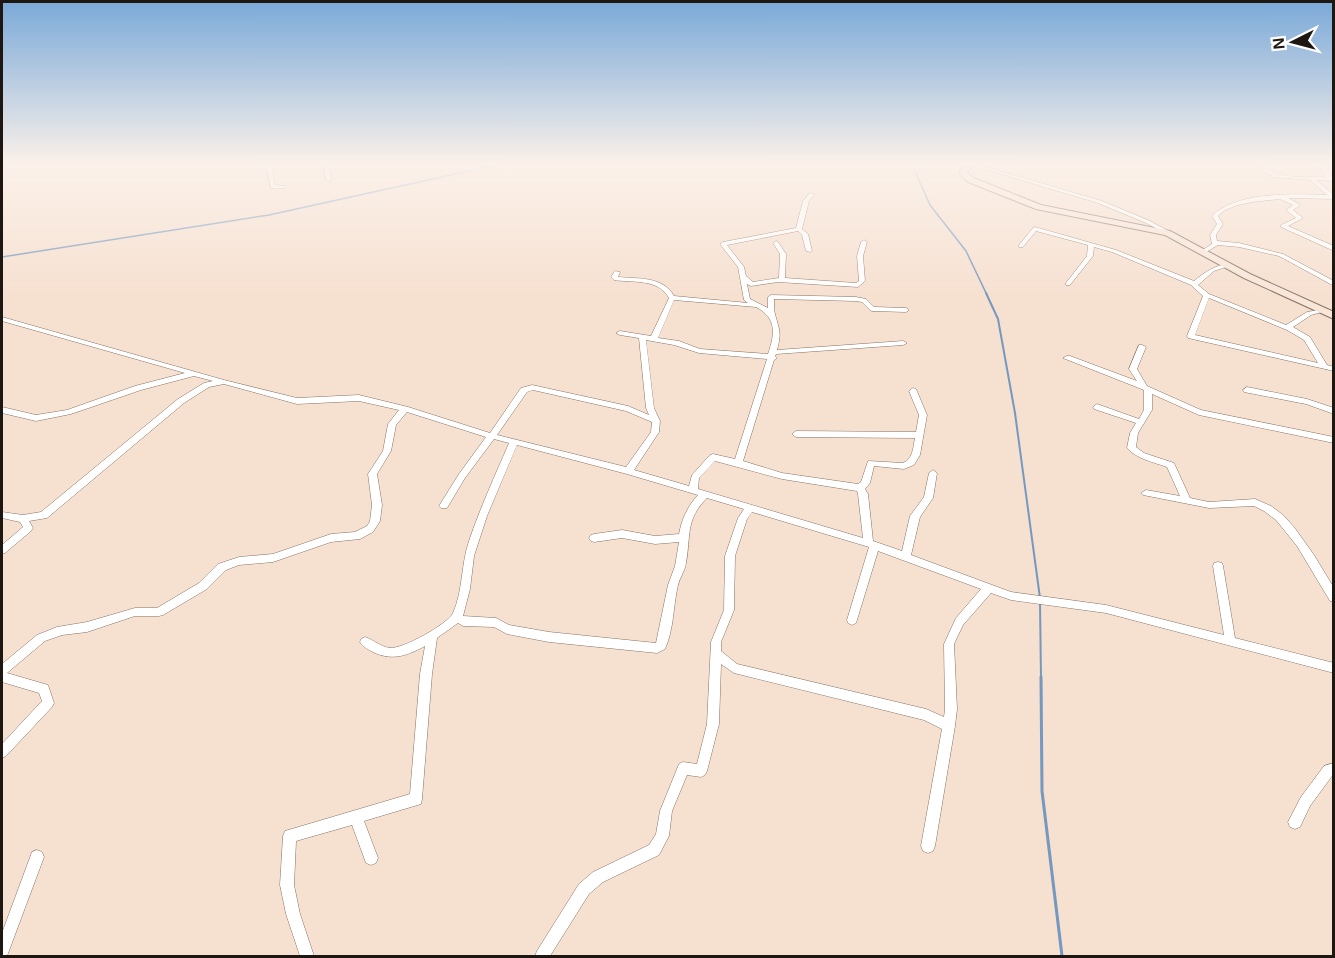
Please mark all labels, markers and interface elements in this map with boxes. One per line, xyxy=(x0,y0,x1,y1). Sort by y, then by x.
north arrow xyxy=(1263,12,1323,72)
text: N xyxy=(1270,37,1288,50)

